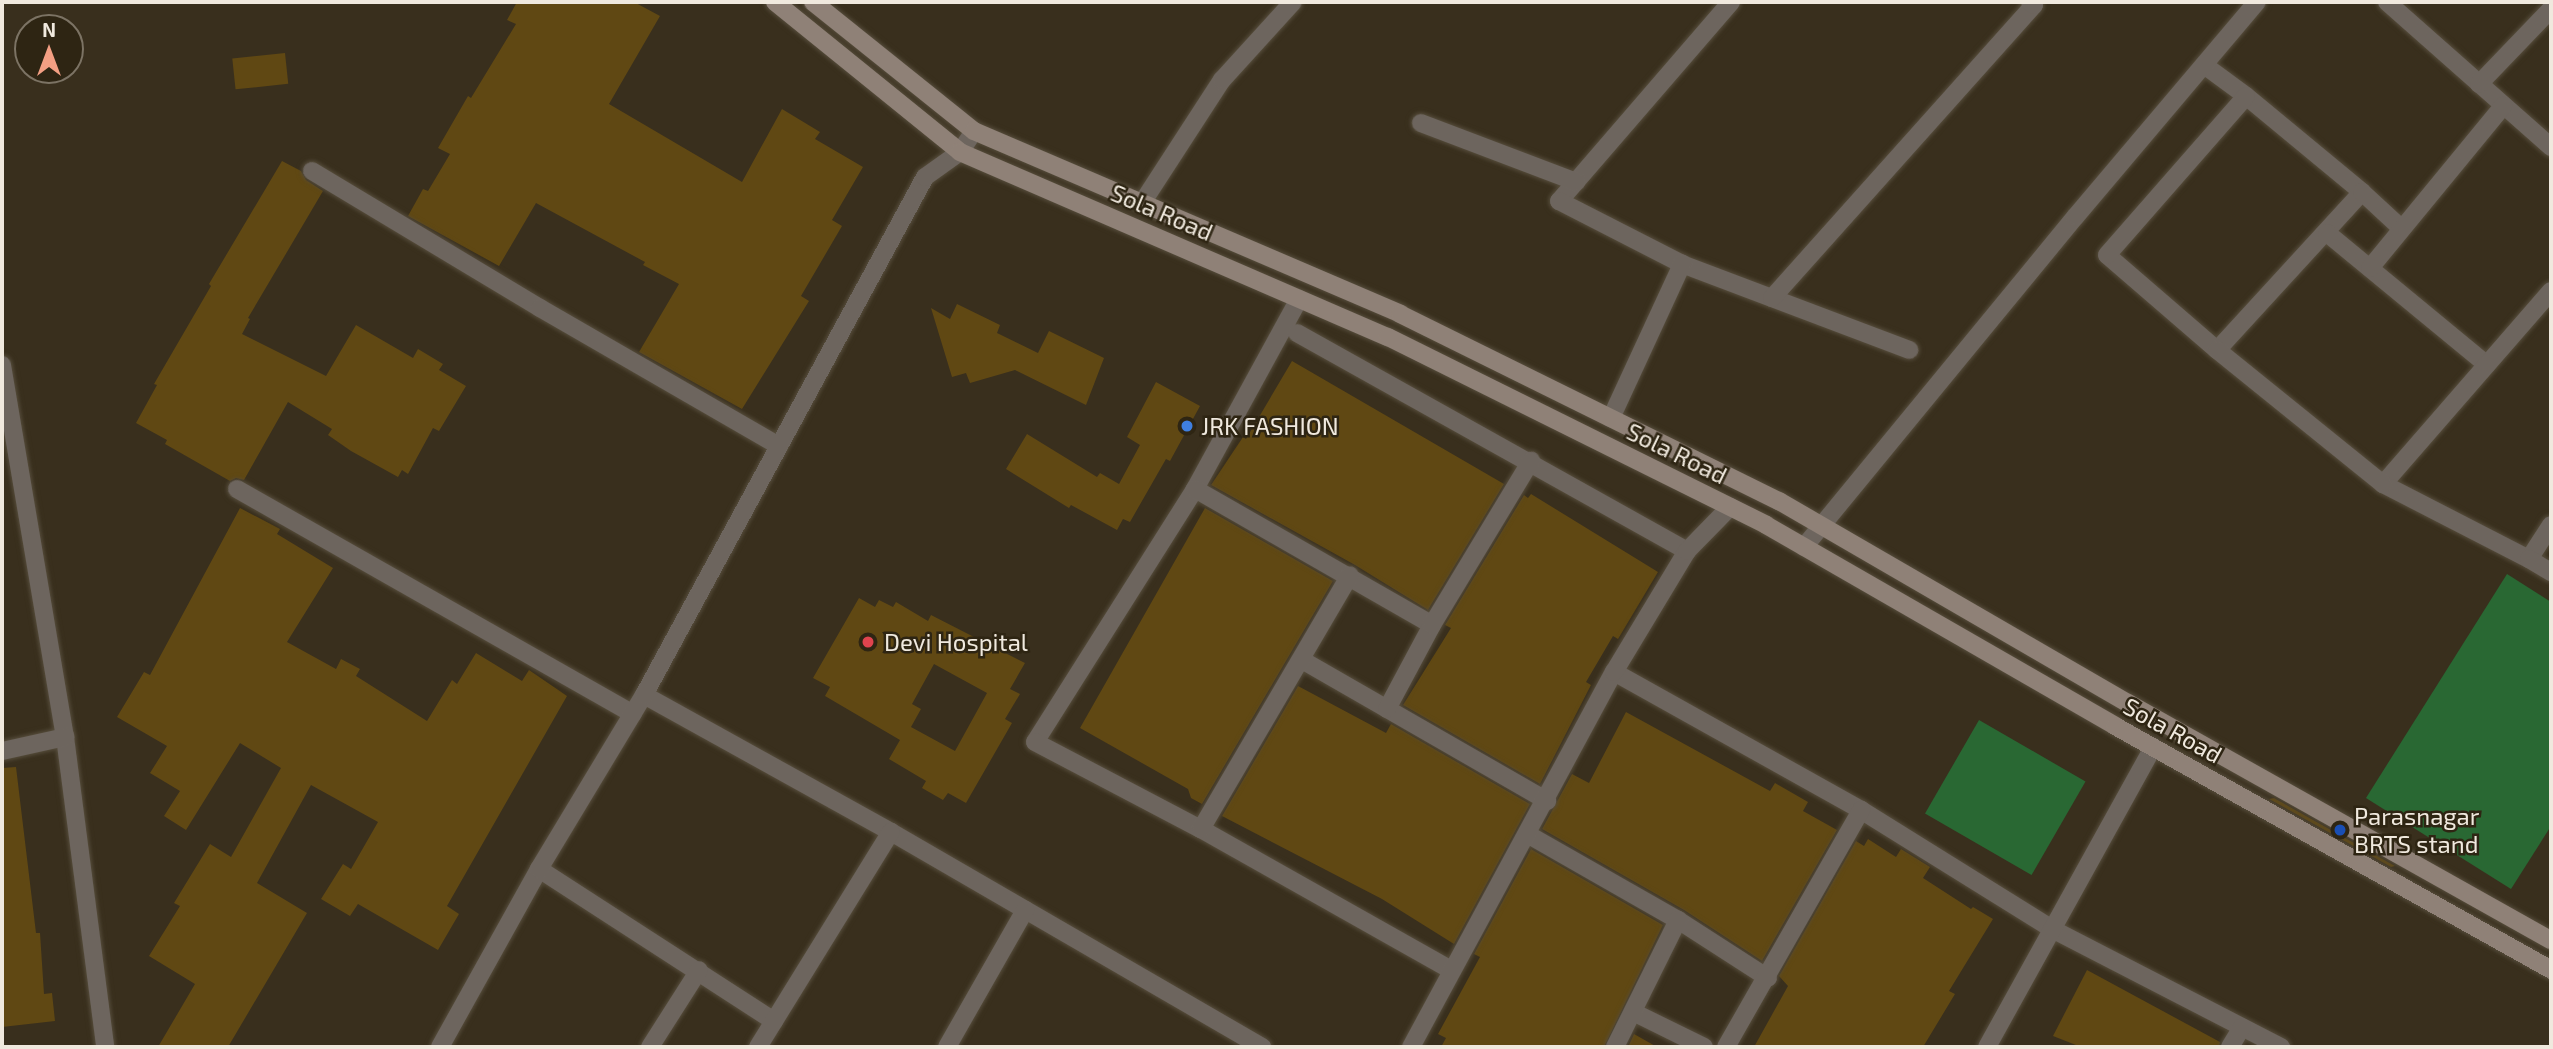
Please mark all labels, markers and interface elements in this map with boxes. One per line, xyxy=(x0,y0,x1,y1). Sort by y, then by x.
north arrow xyxy=(14,14,84,84)
text: N xyxy=(42,18,56,41)
street label: Sola Road xyxy=(1107,178,1217,246)
place label: JRK FASHION xyxy=(1201,412,1339,440)
street label: Sola Road xyxy=(1622,416,1732,490)
marker: JRK FASHION xyxy=(1179,418,1195,434)
place label: Devi Hospital xyxy=(884,628,1028,656)
marker: Devi Hospital xyxy=(858,632,878,652)
street label: Sola Road xyxy=(2119,691,2227,769)
place label: Parasnagar BRTS stand xyxy=(2354,802,2479,858)
marker: Parasnagar BRTS stand xyxy=(2332,822,2348,838)

